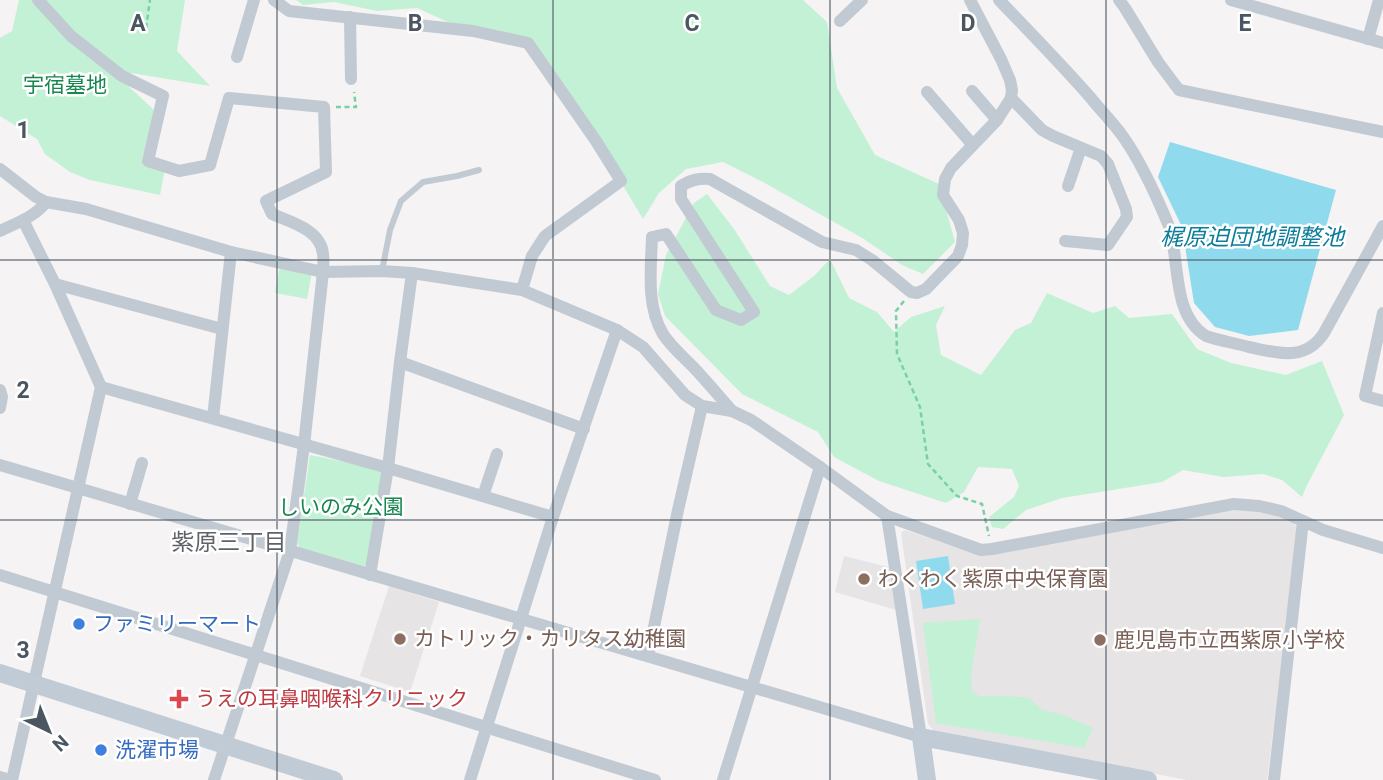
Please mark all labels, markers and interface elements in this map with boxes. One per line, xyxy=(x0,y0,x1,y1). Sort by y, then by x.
text: A xyxy=(130,10,146,37)
text: B xyxy=(408,10,422,37)
text: C xyxy=(684,10,700,37)
text: D xyxy=(961,10,975,37)
text: E xyxy=(1239,10,1252,37)
park label: 宇宿墓地 xyxy=(23,73,107,97)
text: 1 xyxy=(16,117,30,144)
water label: 梶原迫団地調整池 xyxy=(1160,224,1346,251)
text: 2 xyxy=(16,377,30,404)
park label: しいのみ公園 xyxy=(278,495,404,519)
district label: 紫原三丁目 xyxy=(172,529,287,556)
place label: わくわく紫原中央保育園 xyxy=(878,567,1109,591)
marker: わくわく紫原中央保育園 xyxy=(856,571,872,587)
place label: ファミリーマート xyxy=(93,612,261,636)
marker: ファミリーマート xyxy=(71,616,87,632)
place label: カトリック・カリタス幼稚園 xyxy=(414,627,687,651)
place label: 鹿児島市立西紫原小学校 xyxy=(1114,628,1345,652)
marker: カトリック・カリタス幼稚園 xyxy=(392,631,408,647)
marker: 鹿児島市立西紫原小学校 xyxy=(1092,632,1108,648)
text: 3 xyxy=(16,637,30,664)
place label: うえの耳鼻咽喉科クリニック xyxy=(195,687,468,711)
marker: うえの耳鼻咽喉科クリニック xyxy=(169,689,189,709)
north arrow xyxy=(14,696,84,766)
text: N xyxy=(48,730,73,756)
place label: 洗濯市場 xyxy=(115,738,199,762)
marker: 洗濯市場 xyxy=(93,742,109,758)

